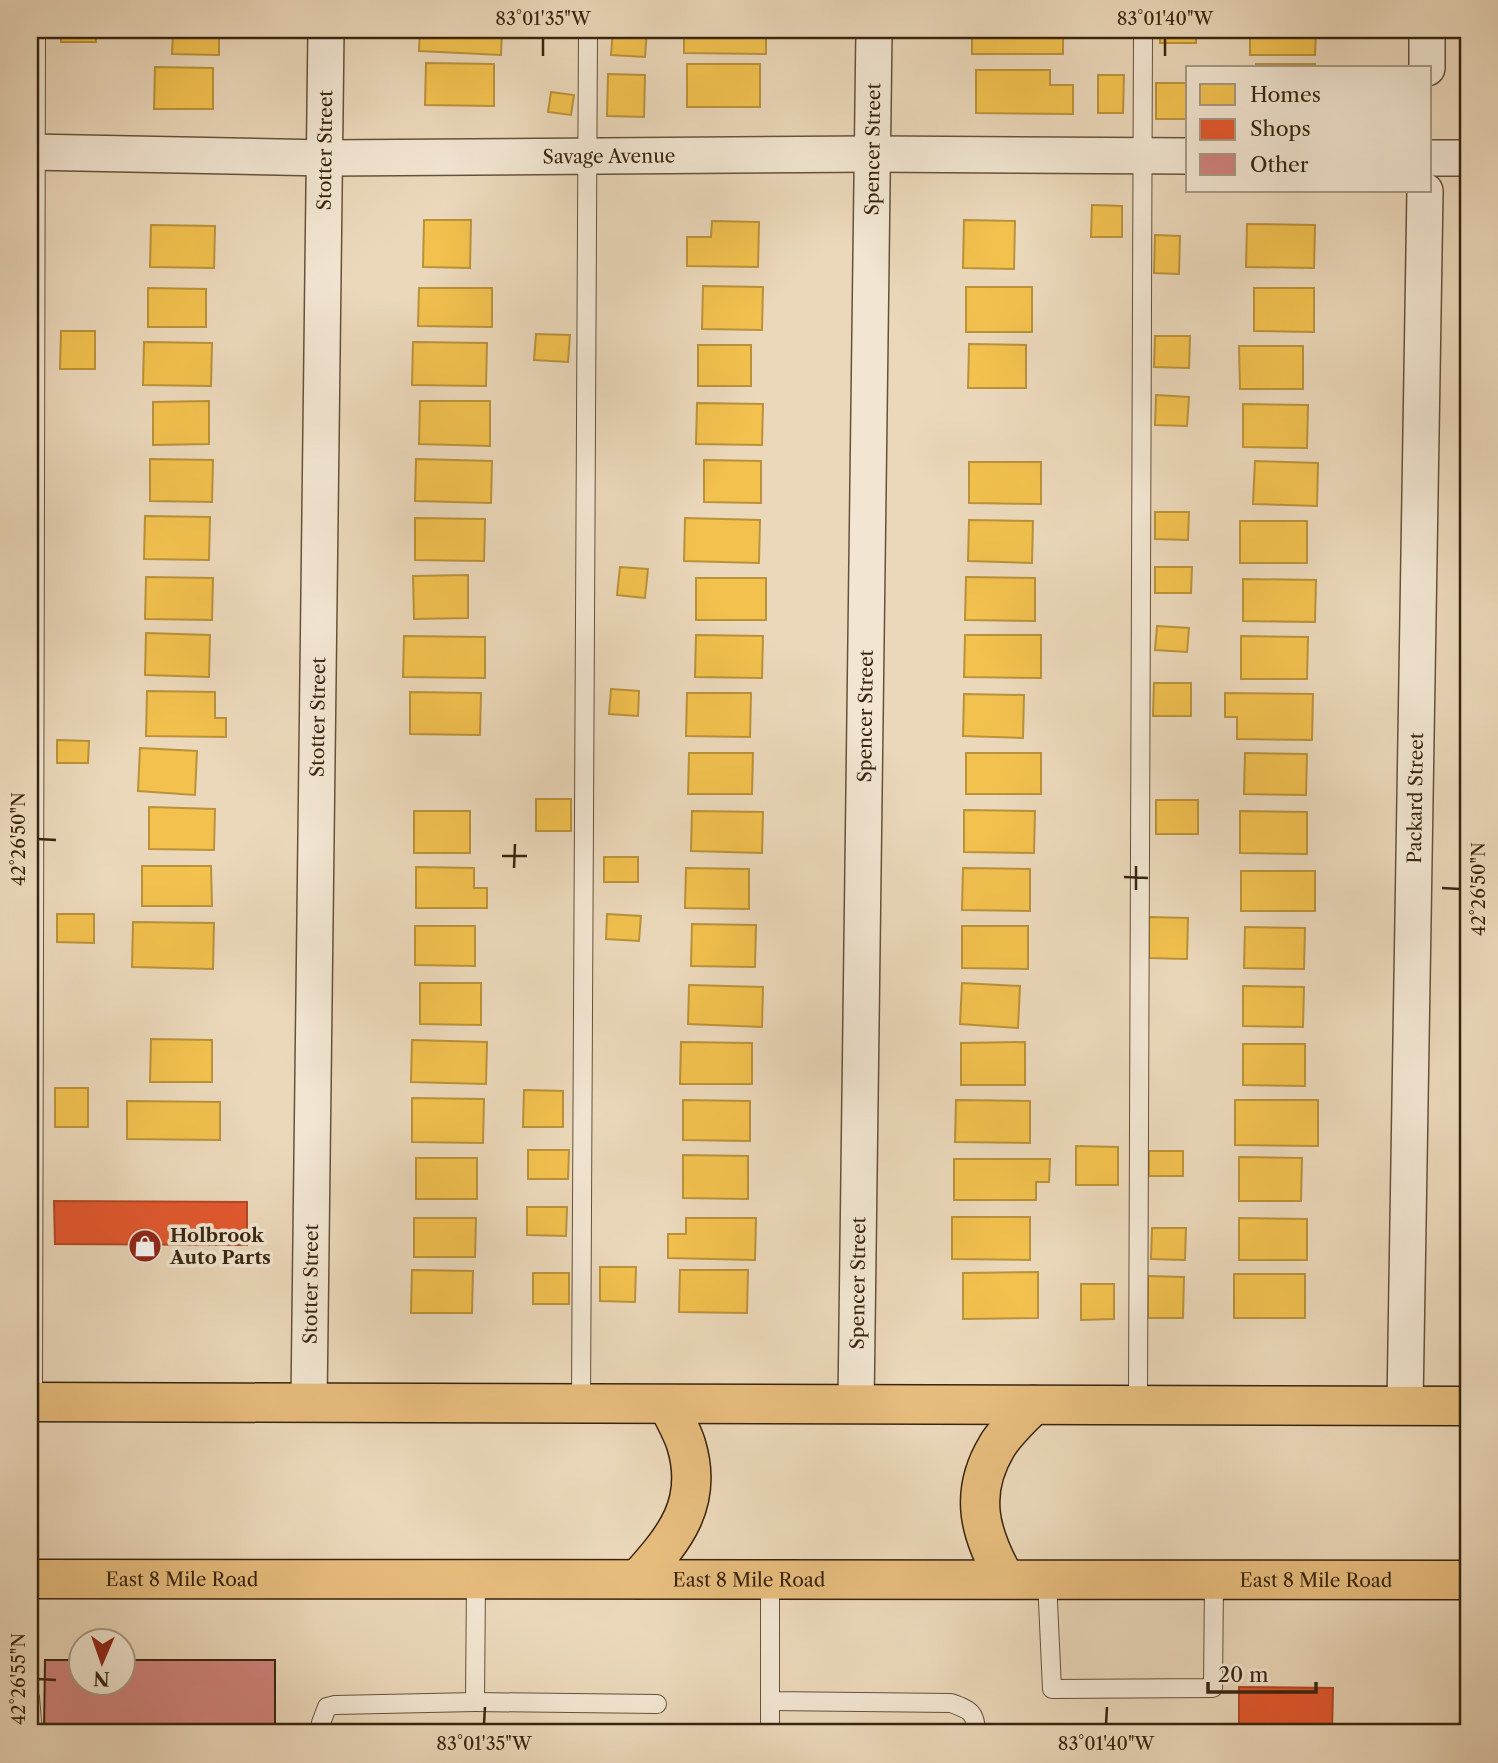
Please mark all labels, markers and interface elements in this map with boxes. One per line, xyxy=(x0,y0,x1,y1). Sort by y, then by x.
text: 83°01'35"W xyxy=(495,8,592,30)
text: 83°01'40"W xyxy=(1117,8,1215,30)
legend xyxy=(1186,66,1432,192)
street label: Spencer Street xyxy=(860,82,885,216)
text: Homes xyxy=(1250,82,1321,107)
street label: Stotter Street xyxy=(312,89,337,210)
text: Shops xyxy=(1250,116,1311,141)
street label: Savage Avenue xyxy=(542,144,676,168)
text: Other xyxy=(1250,152,1309,177)
street label: Spencer Street xyxy=(853,649,877,783)
street label: Stotter Street xyxy=(305,656,330,777)
street label: Packard Street xyxy=(1402,732,1428,864)
text: 42°26'50"N xyxy=(8,792,30,886)
text: 42°26'50"N xyxy=(1468,842,1490,936)
street label: Spencer Street xyxy=(845,1216,870,1350)
street label: Stotter Street xyxy=(298,1223,323,1344)
place label: Holbrook Auto Parts xyxy=(169,1224,271,1269)
shop icon: Holbrook Auto Parts xyxy=(126,1227,164,1265)
street label: East 8 Mile Road xyxy=(106,1568,259,1591)
street label: East 8 Mile Road xyxy=(673,1568,826,1591)
street label: East 8 Mile Road xyxy=(1240,1568,1393,1591)
north arrow xyxy=(66,1626,136,1696)
text: 42°26'55"N xyxy=(8,1633,30,1725)
scale bar xyxy=(1208,1651,1316,1695)
text: 20 m xyxy=(1218,1662,1269,1687)
text: N xyxy=(93,1667,110,1690)
text: 83°01'35"W xyxy=(436,1733,533,1755)
text: 83°01'40"W xyxy=(1058,1733,1156,1755)

